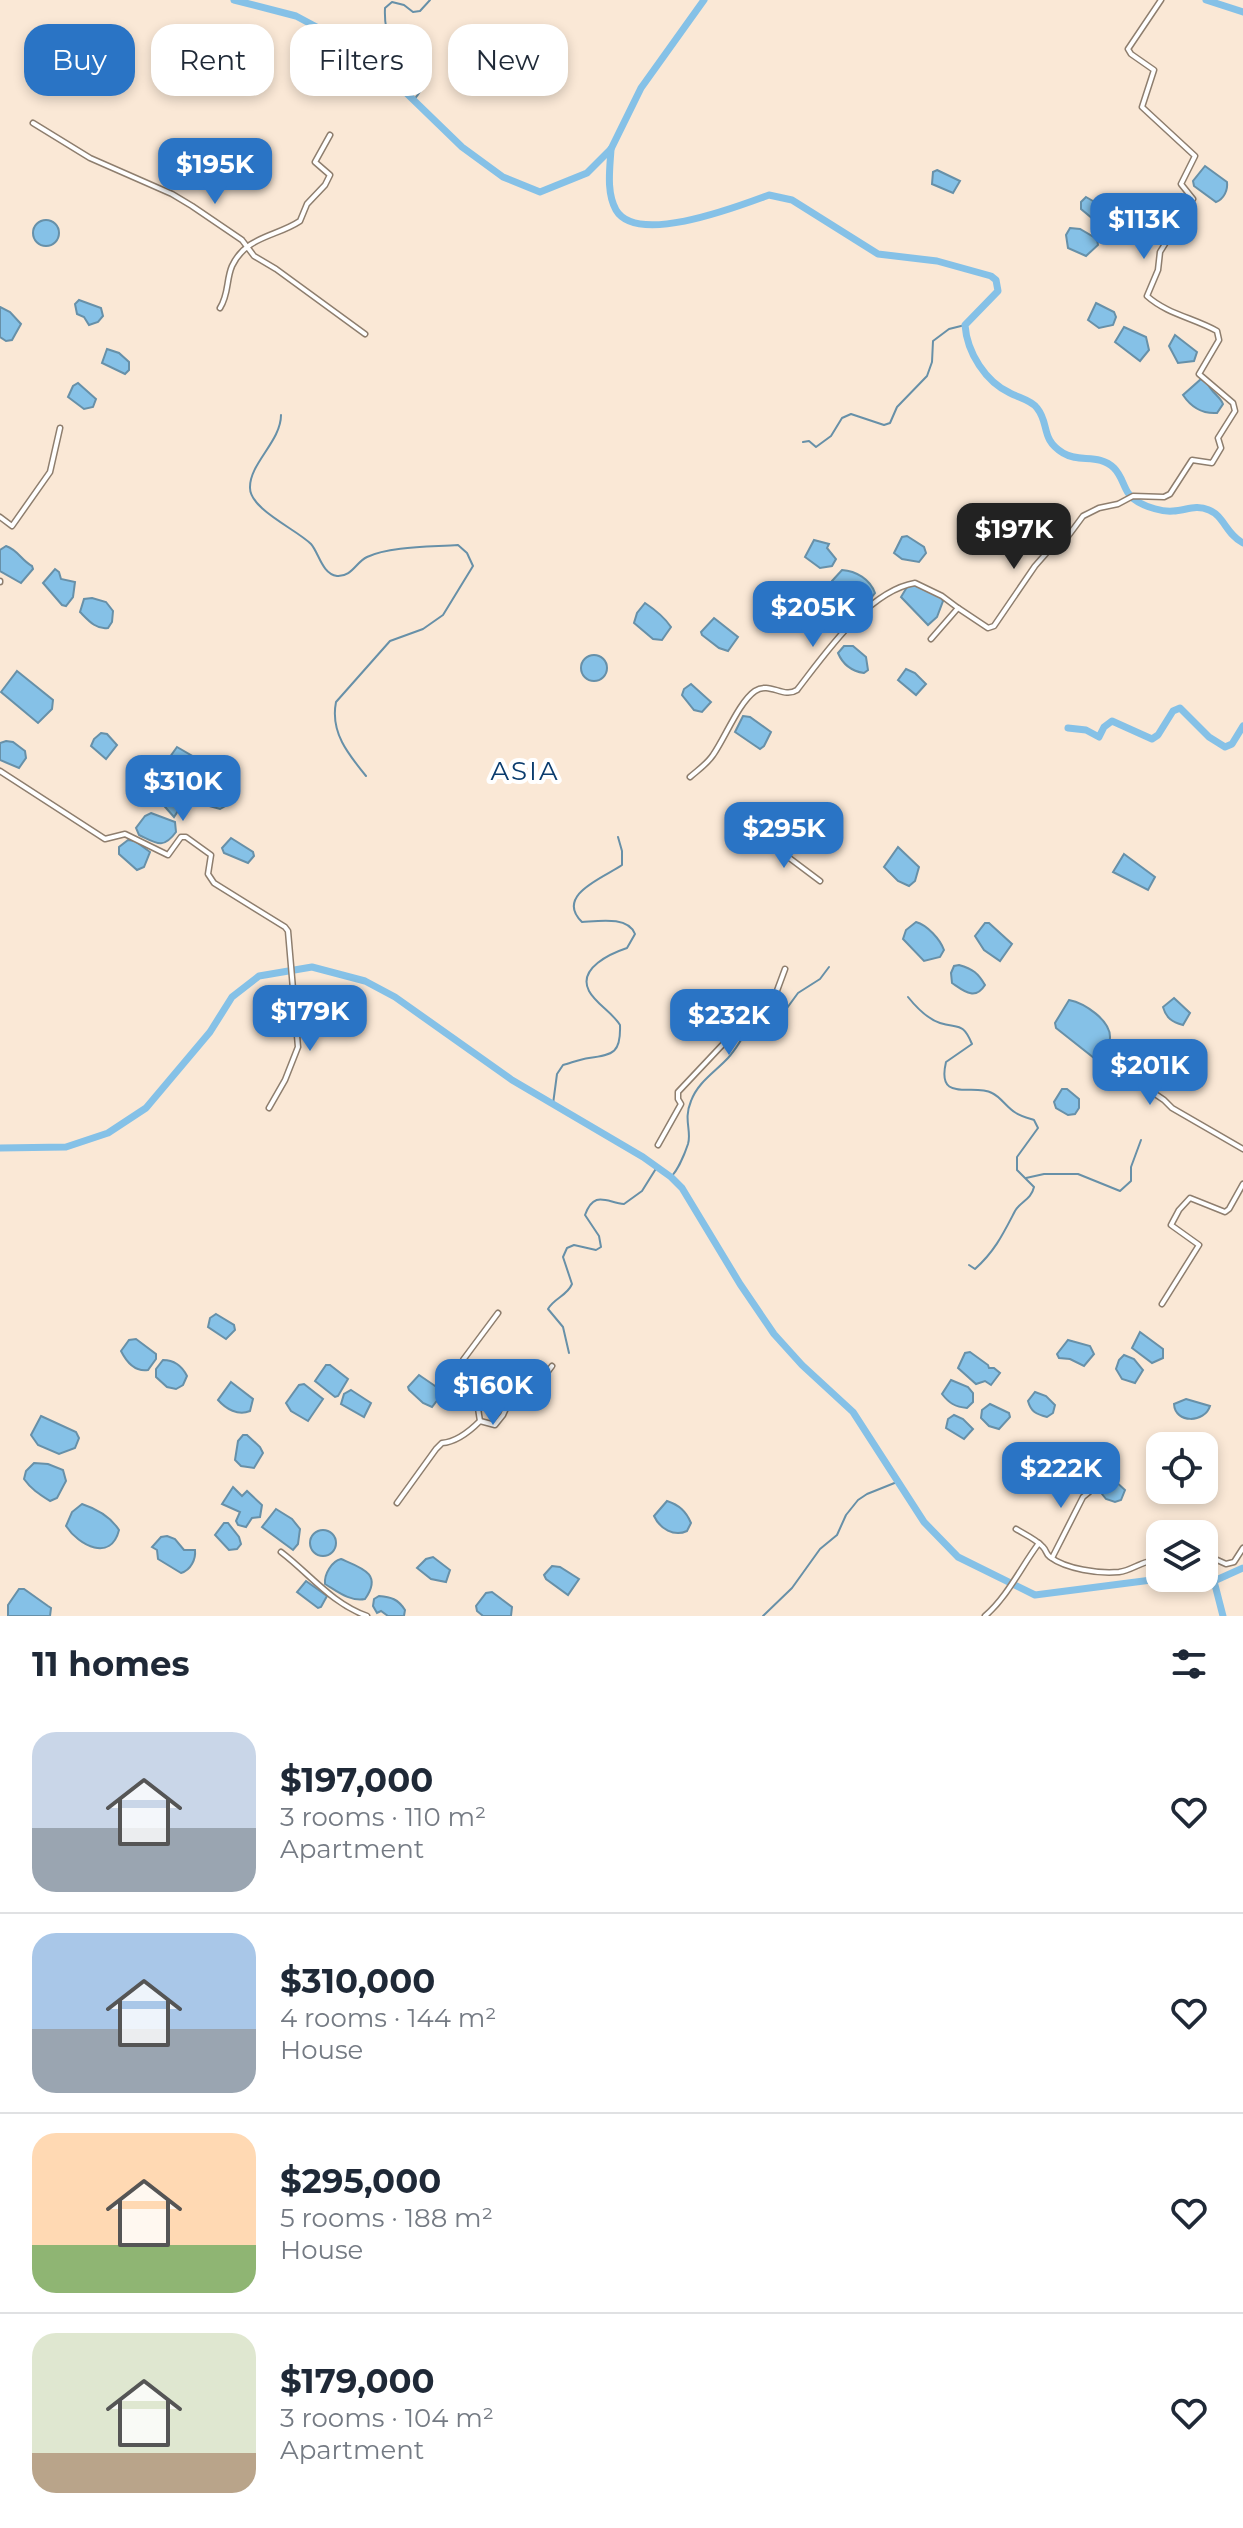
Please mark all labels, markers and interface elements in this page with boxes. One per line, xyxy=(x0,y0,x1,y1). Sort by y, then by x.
chip: Buy xyxy=(24,24,135,96)
chip: Rent xyxy=(151,24,274,96)
chip: Filters xyxy=(290,24,432,96)
chip: New xyxy=(448,24,568,96)
pin: $195K xyxy=(159,138,271,206)
text: $195K xyxy=(176,148,254,180)
pin: $113K xyxy=(1088,193,1200,261)
text: $113K xyxy=(1108,203,1180,235)
pin: $197K xyxy=(958,503,1070,571)
text: $197K xyxy=(975,513,1053,545)
pin: $205K xyxy=(757,581,869,649)
text: $205K xyxy=(771,591,855,623)
pin: $310K xyxy=(127,755,239,823)
district label: ASIA xyxy=(490,755,560,787)
text: $310K xyxy=(144,765,222,797)
pin: $295K xyxy=(728,802,840,870)
text: $295K xyxy=(742,812,826,844)
pin: $179K xyxy=(254,985,366,1053)
pin: $232K xyxy=(673,989,785,1057)
text: $179K xyxy=(271,995,349,1027)
text: $232K xyxy=(688,999,770,1031)
pin: $201K xyxy=(1094,1039,1206,1107)
text: $201K xyxy=(1111,1049,1189,1081)
pin: $160K xyxy=(437,1359,549,1427)
text: $160K xyxy=(453,1369,533,1401)
map controls xyxy=(1146,1432,1218,1592)
button: locate xyxy=(1146,1432,1218,1504)
pin: $222K xyxy=(1005,1442,1117,1510)
text: $222K xyxy=(1020,1452,1102,1484)
button: layers xyxy=(1146,1520,1218,1592)
icon: filters xyxy=(1167,1642,1211,1686)
text: 11 homes xyxy=(32,1643,190,1685)
text: $197,000 xyxy=(280,1759,433,1801)
icon: home xyxy=(96,1764,192,1860)
icon: heart xyxy=(1167,1790,1211,1834)
text: 3 rooms · 110 m² xyxy=(280,1801,486,1833)
text: Apartment xyxy=(280,1833,424,1865)
text: $310,000 xyxy=(280,1960,435,2002)
icon: home xyxy=(96,1965,192,2061)
icon: heart xyxy=(1167,1991,1211,2035)
text: 4 rooms · 144 m² xyxy=(280,2002,496,2034)
text: House xyxy=(280,2034,363,2066)
text: $295,000 xyxy=(280,2160,441,2202)
icon: home xyxy=(96,2165,192,2261)
icon: heart xyxy=(1167,2191,1211,2235)
text: 5 rooms · 188 m² xyxy=(280,2202,493,2234)
text: House xyxy=(280,2234,363,2266)
text: $179,000 xyxy=(280,2360,435,2402)
icon: home xyxy=(96,2365,192,2461)
icon: heart xyxy=(1167,2391,1211,2435)
text: 3 rooms · 104 m² xyxy=(280,2402,494,2434)
text: Apartment xyxy=(280,2434,424,2466)

